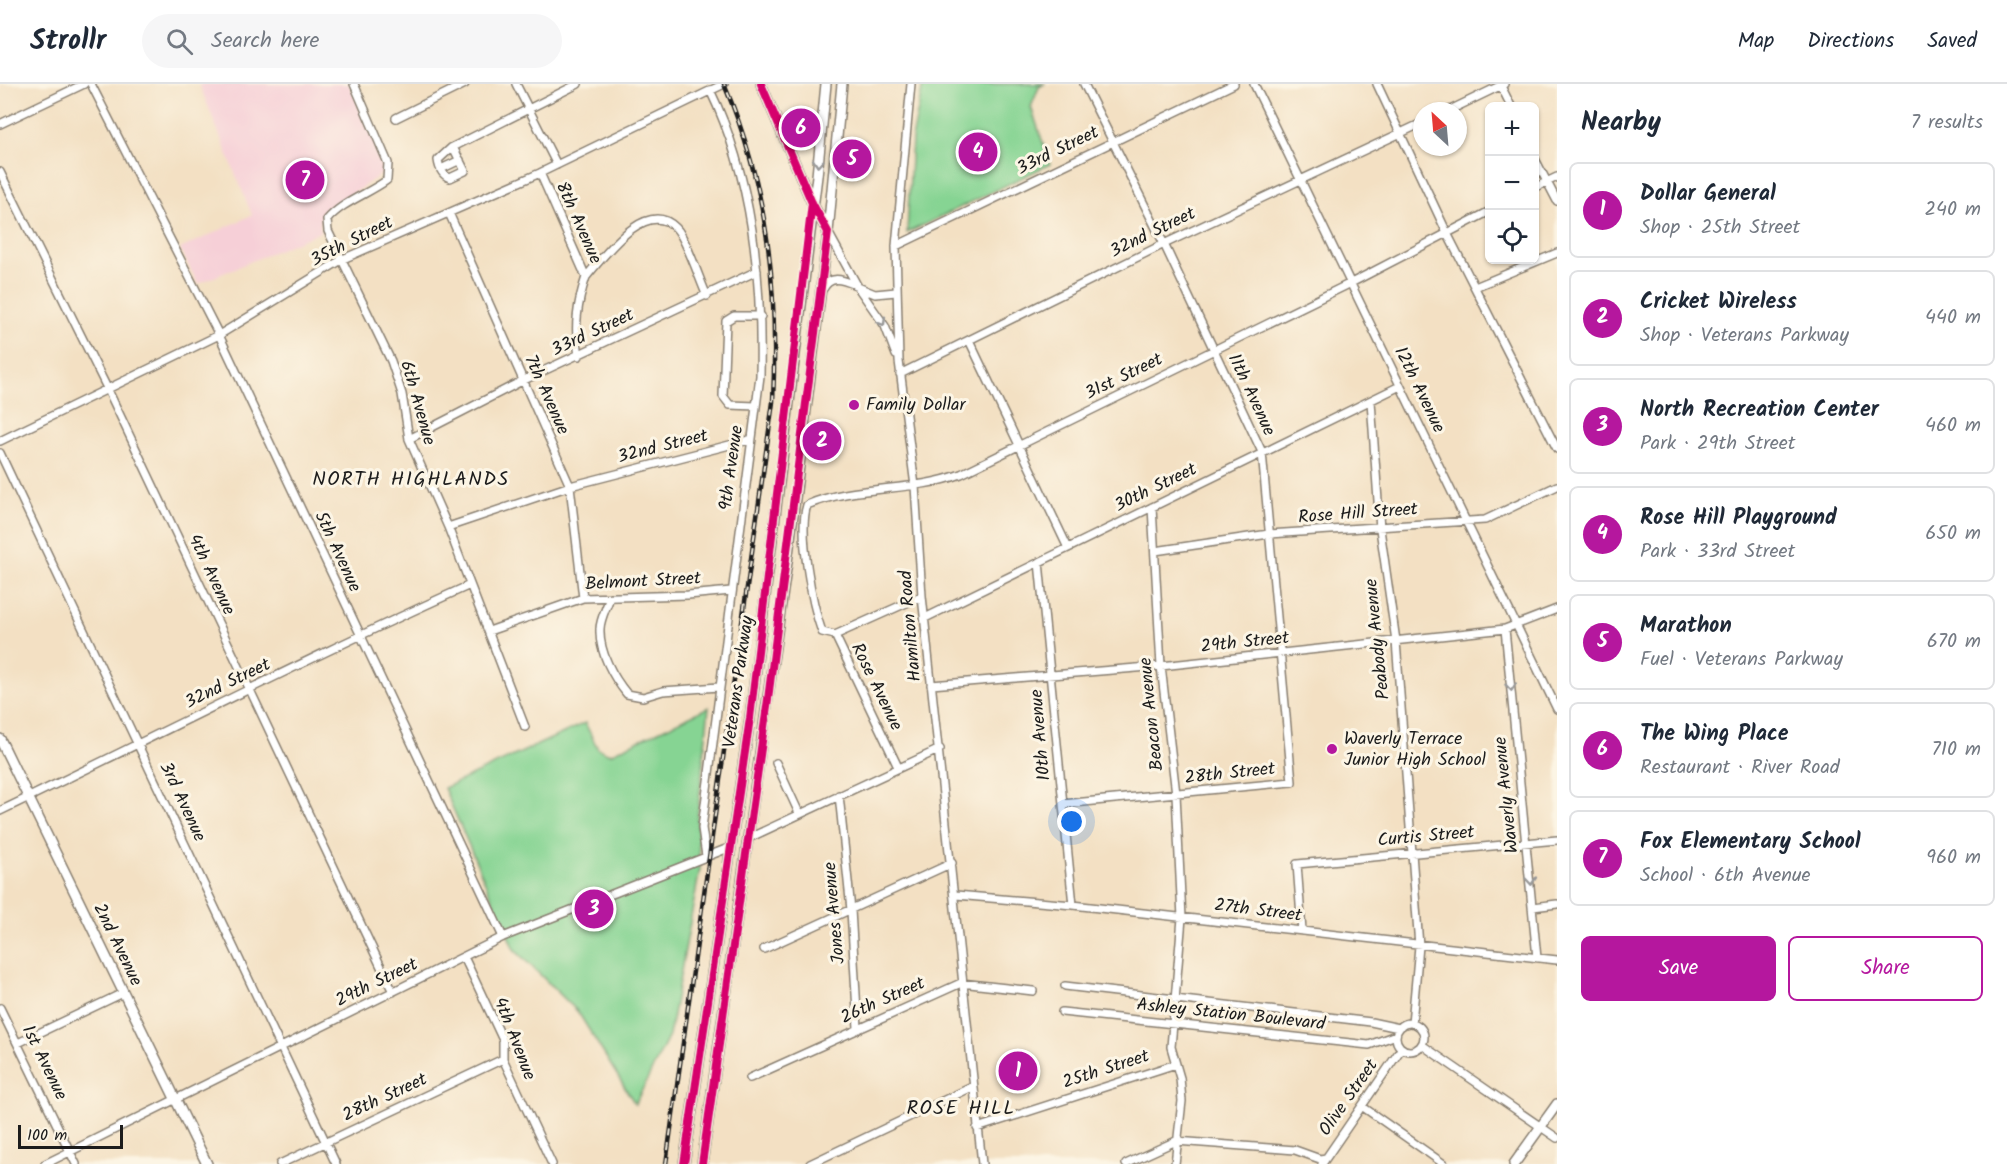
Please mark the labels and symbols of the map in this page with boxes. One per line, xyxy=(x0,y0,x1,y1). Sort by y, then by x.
north arrow xyxy=(1413,102,1467,156)
pin: 6 xyxy=(782,106,820,150)
street label: 33rd Street xyxy=(1012,118,1105,183)
pin: 4 xyxy=(958,130,998,174)
pin: 5 xyxy=(832,136,872,182)
pin: 7 xyxy=(286,158,324,202)
one-way arrow xyxy=(812,159,825,168)
street label: 8th Avenue xyxy=(547,177,609,269)
street label: 32nd Street xyxy=(1105,199,1202,266)
street label: 35th Street xyxy=(306,208,399,275)
street label: 33rd Street xyxy=(547,301,640,365)
one-way arrow xyxy=(875,316,886,326)
street label: 12th Avenue xyxy=(1386,342,1452,438)
street label: 31st Street xyxy=(1080,345,1169,408)
street label: 11th Avenue xyxy=(1219,349,1283,441)
street label: 7th Avenue xyxy=(515,350,577,440)
street label: 6th Avenue xyxy=(391,357,443,449)
place label: Family Dollar xyxy=(866,391,967,420)
marker: Family Dollar xyxy=(847,398,861,412)
pin: 2 xyxy=(802,418,842,464)
street label: 32nd Street xyxy=(615,422,712,472)
street label: 9th Avenue xyxy=(712,424,752,512)
street label: 30th Street xyxy=(1110,455,1203,520)
district label: NORTH HIGHLANDS xyxy=(312,464,510,496)
street label: Rose Hill Street xyxy=(1297,495,1420,533)
street label: 5th Avenue xyxy=(306,507,368,597)
street label: 4th Avenue xyxy=(180,530,242,620)
street label: Belmont Street xyxy=(584,564,703,600)
street label: Hamilton Road xyxy=(892,568,930,683)
street label: Peabody Avenue xyxy=(1357,577,1399,701)
street label: Veterans Parkway xyxy=(715,613,763,750)
street label: 29th Street xyxy=(1199,624,1292,662)
street label: Rose Avenue xyxy=(842,638,910,736)
street label: 32nd Street xyxy=(180,650,277,717)
street label: Beacon Avenue xyxy=(1132,656,1172,772)
one-way arrow xyxy=(1504,682,1517,691)
street label: 10th Avenue xyxy=(1023,688,1059,782)
place label: Waverly Terrace Junior High School xyxy=(1344,725,1487,775)
street label: Waverly Avenue xyxy=(1486,735,1528,855)
marker: Waverly Terrace Junior High School xyxy=(1325,742,1339,756)
street label: 28th Street xyxy=(1183,755,1278,793)
street label: 3rd Avenue xyxy=(151,757,213,847)
your location xyxy=(1057,807,1086,836)
street label: Curtis Street xyxy=(1376,818,1477,856)
street label: Jones Avenue xyxy=(816,861,854,965)
one-way arrow xyxy=(1524,876,1537,885)
pin: 3 xyxy=(574,886,614,932)
street label: 27th Street xyxy=(1212,891,1305,931)
street label: 2nd Avenue xyxy=(84,899,150,991)
street label: 29th Street xyxy=(331,950,424,1015)
street label: 26th Street xyxy=(836,969,931,1033)
street label: Ashley Station Boulevard xyxy=(1135,991,1328,1039)
street label: 4th Avenue xyxy=(485,993,543,1085)
street label: 1st Avenue xyxy=(13,1020,75,1106)
street label: 25th Street xyxy=(1059,1042,1154,1098)
pin: 1 xyxy=(998,1048,1038,1094)
street label: Olive Street xyxy=(1312,1053,1387,1142)
street label: 28th Street xyxy=(338,1065,433,1130)
district label: ROSE HILL xyxy=(906,1093,1016,1125)
scale bar xyxy=(18,1122,123,1150)

